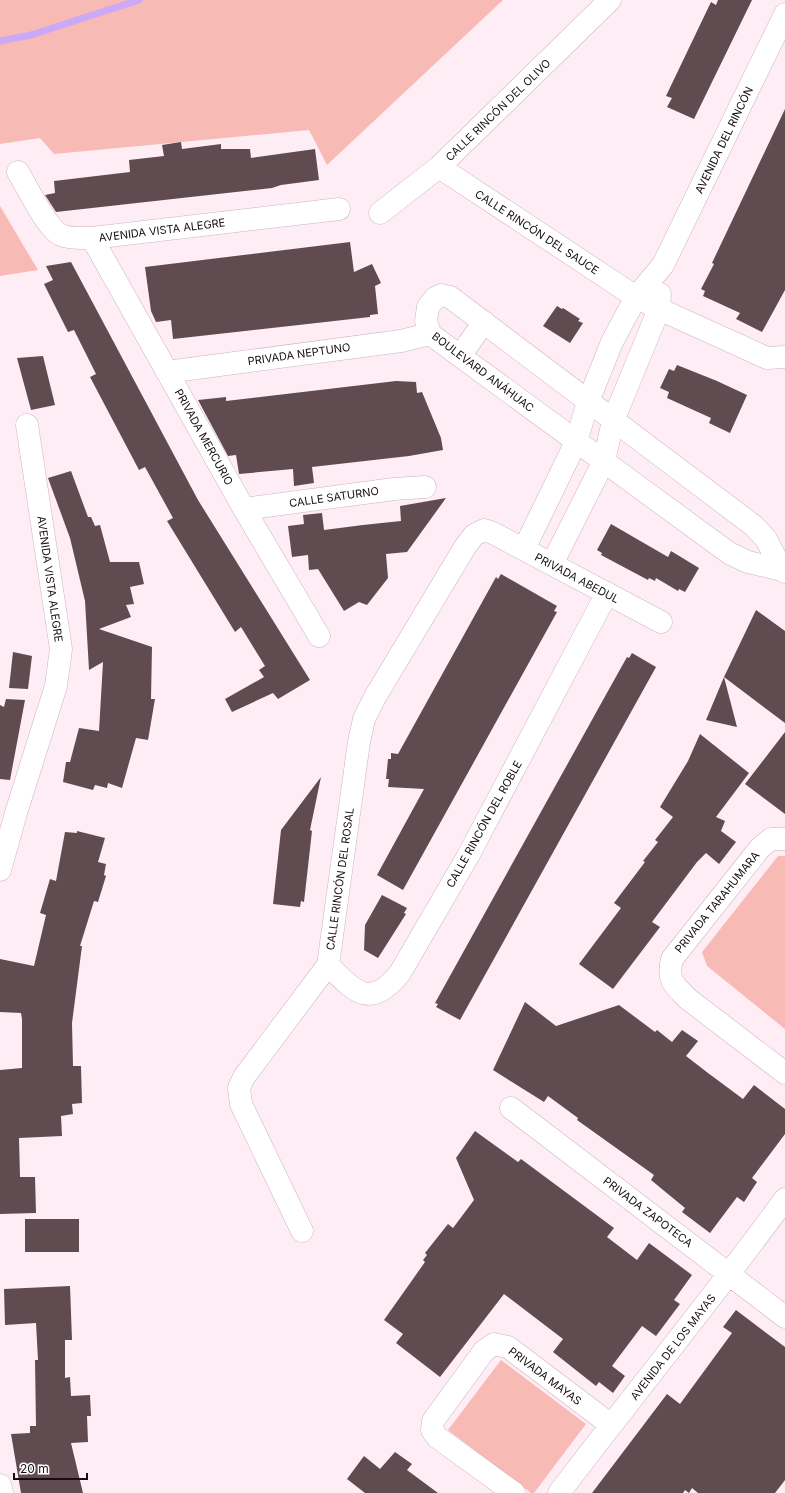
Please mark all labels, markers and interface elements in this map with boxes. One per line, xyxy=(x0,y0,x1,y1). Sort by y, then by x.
street label: CALLE RINCÓN DEL OLIVO xyxy=(442,56,554,164)
street label: AVENIDA DEL RINCÓN xyxy=(692,84,756,196)
street label: CALLE RINCÓN DEL SAUCE xyxy=(472,187,602,277)
street label: AVENIDA VISTA ALEGRE xyxy=(98,215,226,245)
street label: BOULEVARD ANÁHUAC xyxy=(429,329,537,415)
street label: PRIVADA NEPTUNO xyxy=(247,340,351,368)
street label: PRIVADA MERCURIO xyxy=(172,386,236,488)
street label: CALLE SATURNO xyxy=(288,484,380,510)
street label: AVENIDA VISTA ALEGRE xyxy=(34,515,66,643)
street label: PRIVADA ABEDUL xyxy=(532,550,622,606)
street label: CALLE RINCÓN DEL ROBLE xyxy=(443,758,525,890)
street label: CALLE RINCÓN DEL ROSAL xyxy=(323,807,357,951)
street label: PRIVADA TARAHUMARA xyxy=(672,848,763,956)
street label: PRIVADA ZAPOTECA xyxy=(600,1174,696,1250)
street label: AVENIDA DE LOS MAYAS xyxy=(627,1291,719,1403)
street label: PRIVADA MAYAS xyxy=(506,1344,584,1408)
scale bar xyxy=(14,1455,87,1481)
text: 20 m xyxy=(20,1461,49,1476)

